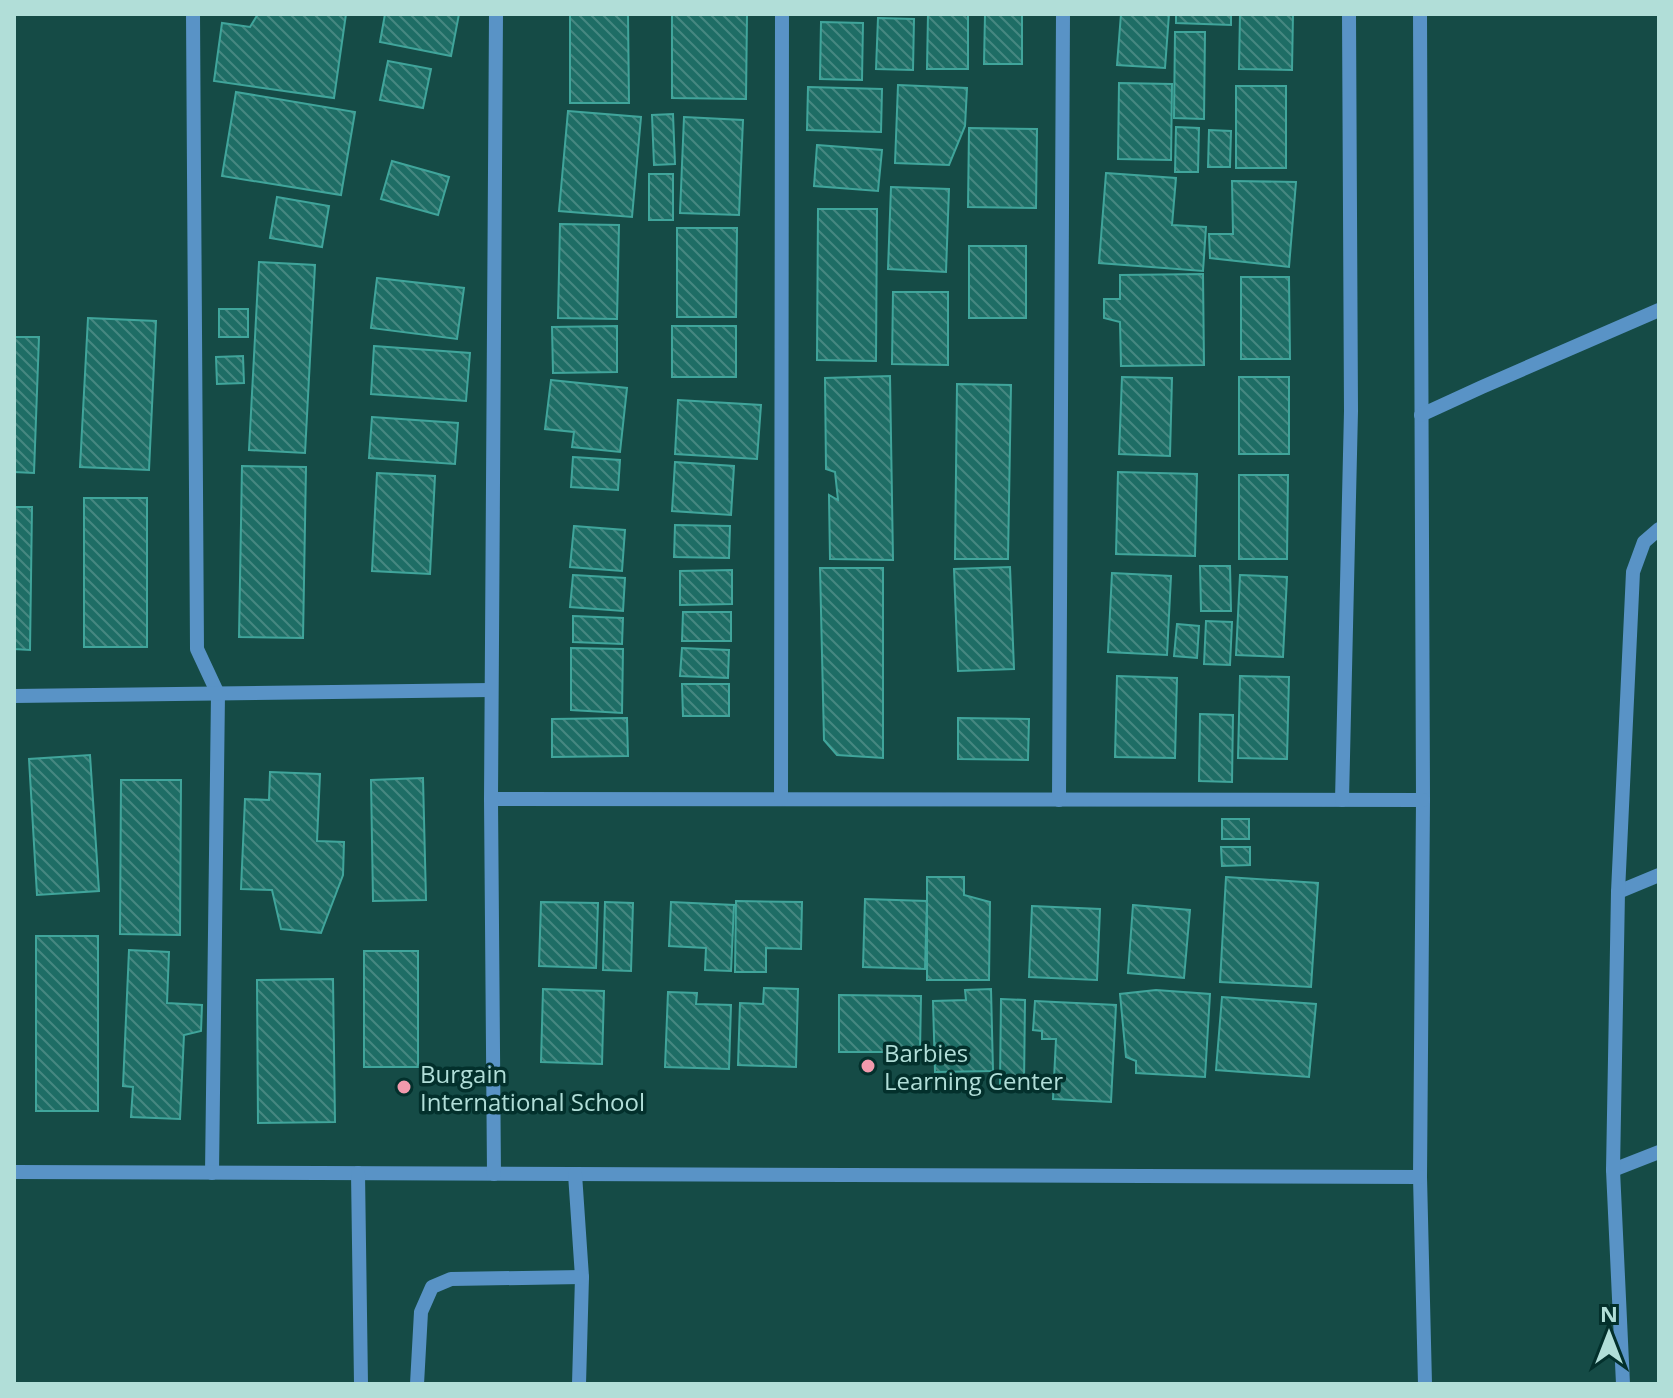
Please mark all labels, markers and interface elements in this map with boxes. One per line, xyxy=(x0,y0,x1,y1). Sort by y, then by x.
place label: Barbies Learning Center xyxy=(884,1036,1063,1097)
place label: Burgain International School xyxy=(420,1057,645,1118)
marker: Barbies Learning Center xyxy=(859,1057,877,1075)
marker: Burgain International School xyxy=(395,1078,413,1096)
north arrow xyxy=(1569,1294,1649,1374)
text: N xyxy=(1600,1298,1618,1328)

